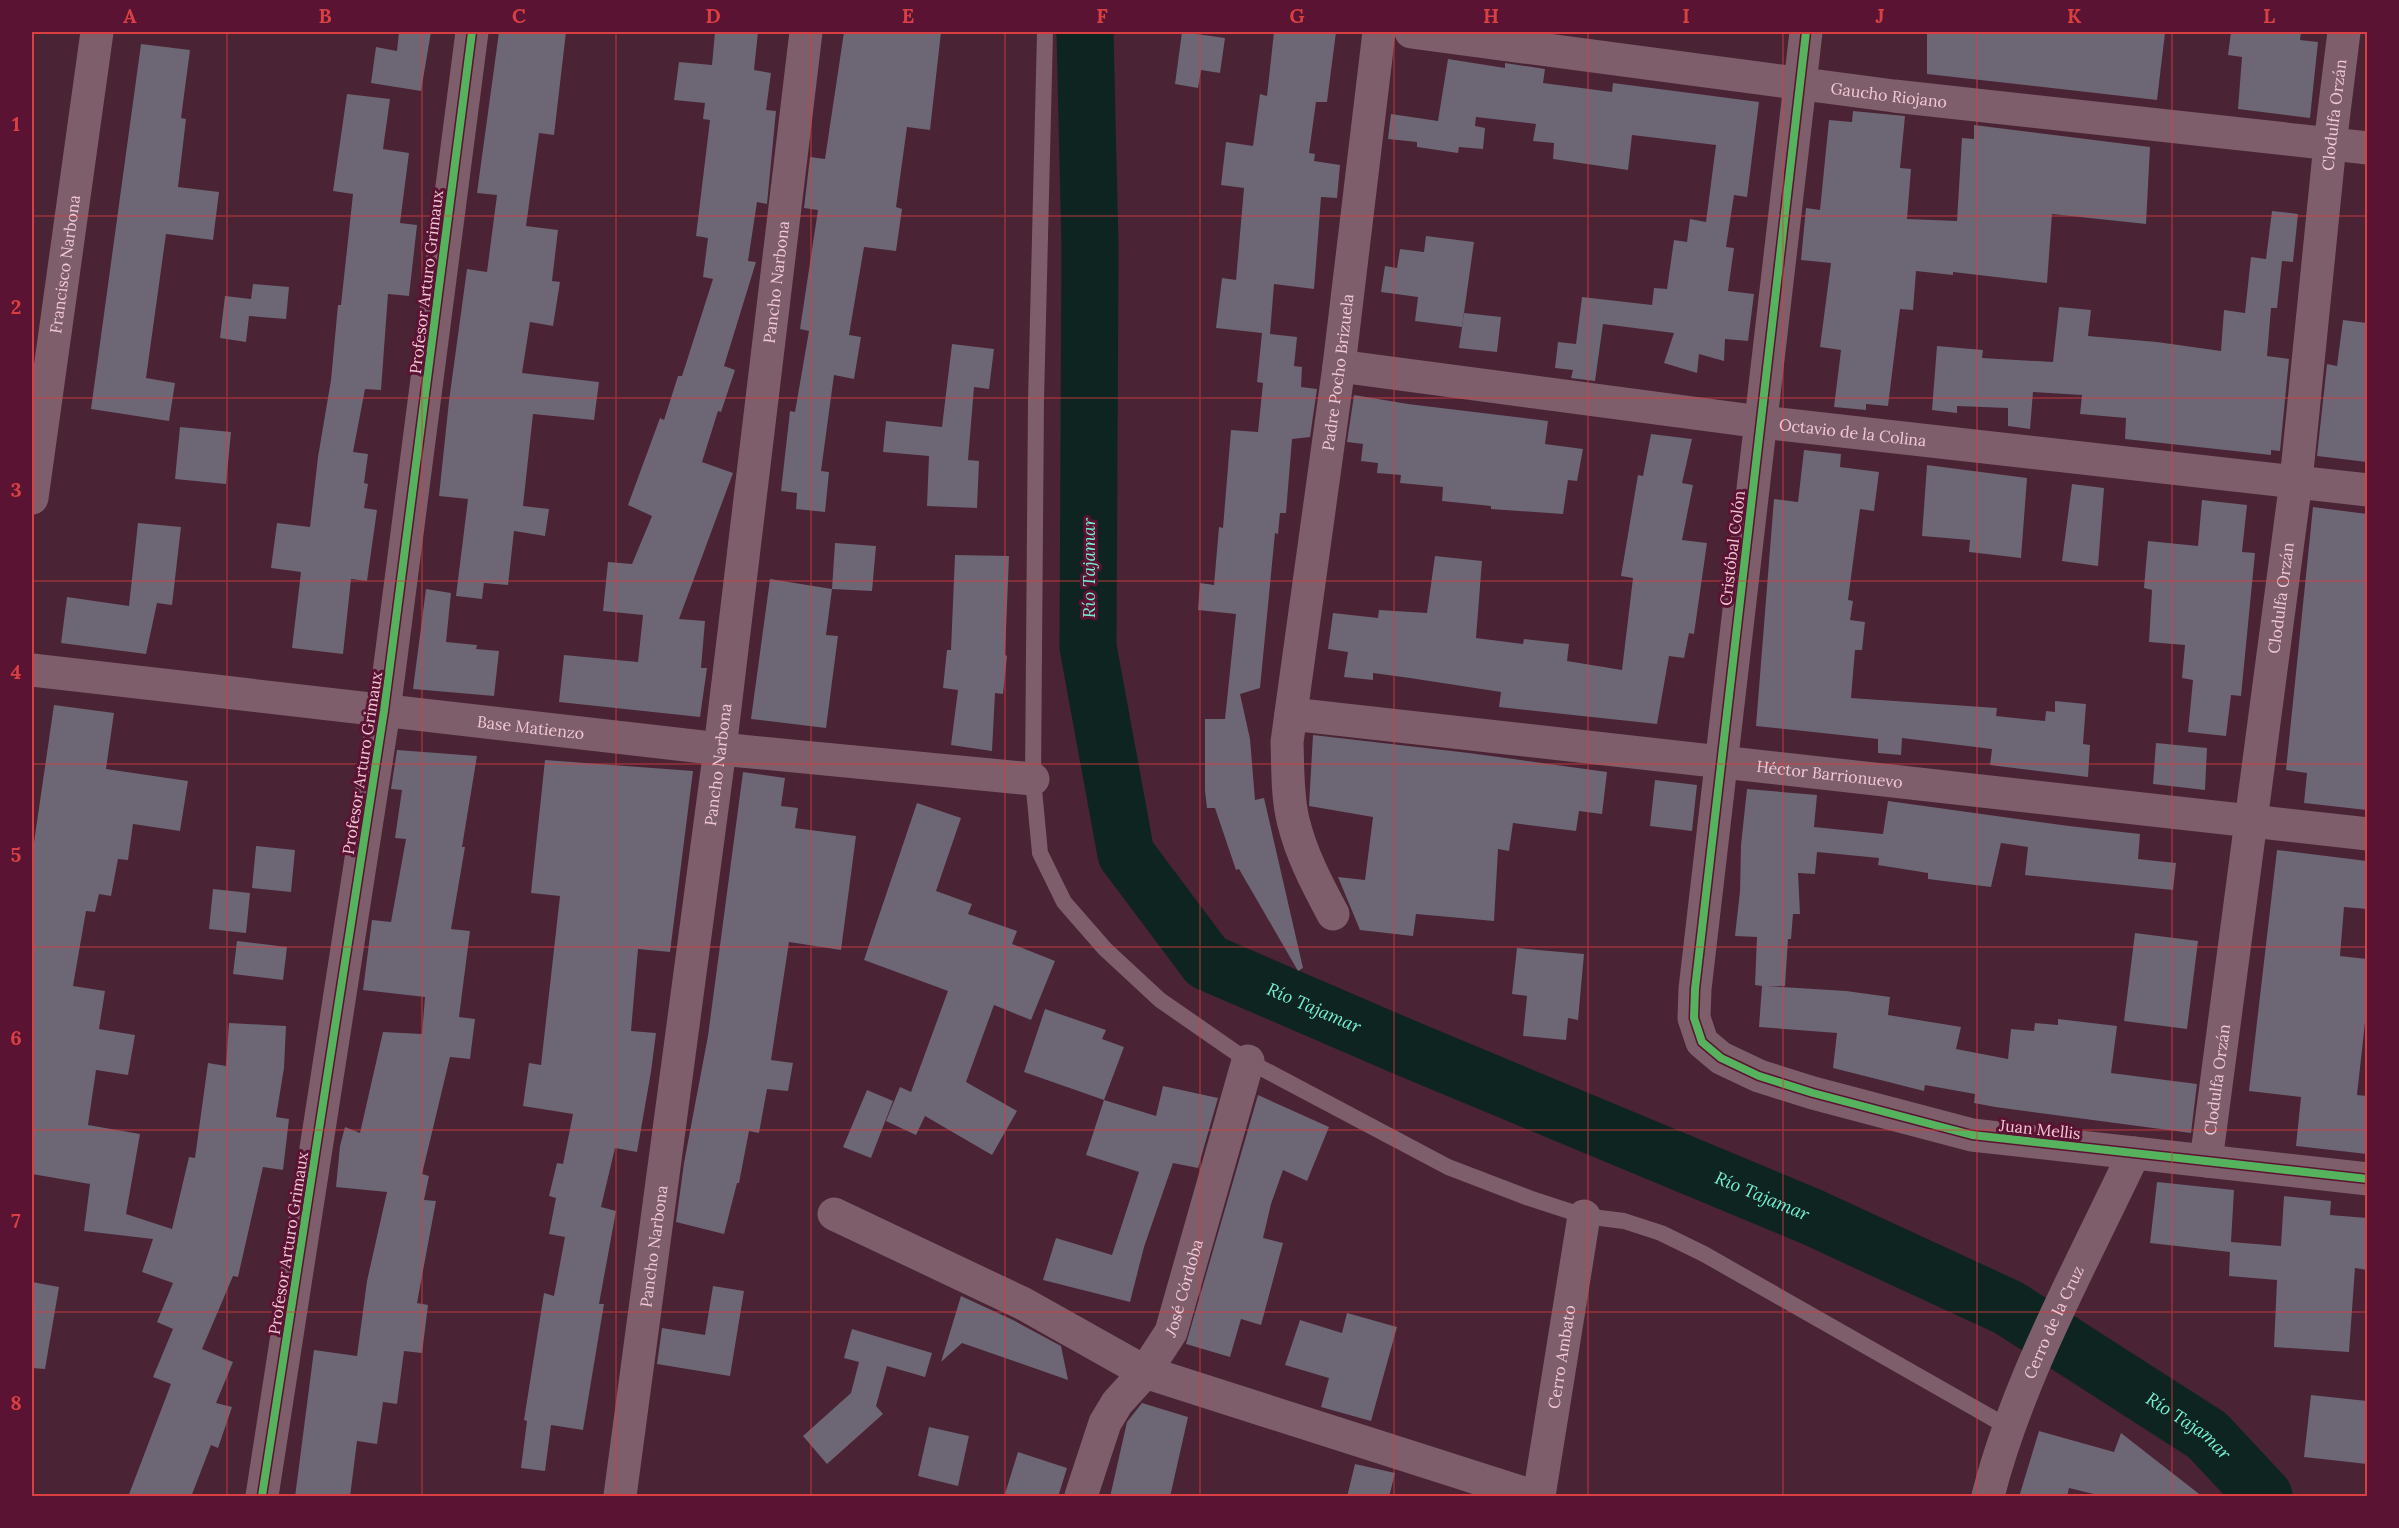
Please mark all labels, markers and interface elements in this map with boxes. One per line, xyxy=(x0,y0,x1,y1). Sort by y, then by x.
text: A xyxy=(123,3,137,28)
text: B xyxy=(318,3,332,28)
text: C xyxy=(512,3,526,28)
text: D xyxy=(705,3,721,28)
text: E xyxy=(902,3,914,28)
text: F xyxy=(1096,3,1108,28)
text: G xyxy=(1289,3,1305,28)
text: H xyxy=(1483,3,1499,28)
text: I xyxy=(1682,3,1690,28)
text: J xyxy=(1875,3,1885,28)
text: K xyxy=(2067,3,2082,28)
text: L xyxy=(2263,3,2275,28)
street label: Clodulfa Orzán xyxy=(2317,58,2351,172)
street label: Gaucho Riojano xyxy=(1829,78,1948,112)
text: 1 xyxy=(12,111,20,136)
street label: Profesor Arturo Grimaux xyxy=(405,188,447,375)
street label: Francisco Narbona xyxy=(45,194,84,335)
street label: Pancho Narbona xyxy=(759,220,793,344)
street label: Padre Pocho Brizuela xyxy=(1317,293,1358,452)
text: 2 xyxy=(11,294,21,319)
street label: Octavio de la Colina xyxy=(1778,414,1928,450)
text: 3 xyxy=(10,477,22,502)
street label: Cristóbal Colón xyxy=(1715,489,1749,607)
water label: Río Tajamar xyxy=(1077,517,1100,618)
street label: Clodulfa Orzán xyxy=(2263,541,2298,655)
text: 4 xyxy=(11,659,22,684)
street label: Profesor Arturo Grimaux xyxy=(338,670,386,856)
street label: Pancho Narbona xyxy=(700,702,735,827)
street label: Base Matienzo xyxy=(476,711,585,743)
street label: Héctor Barrionuevo xyxy=(1755,756,1904,792)
text: 5 xyxy=(11,842,22,867)
water label: Río Tajamar xyxy=(1264,977,1366,1038)
street label: Clodulfa Orzán xyxy=(2199,1023,2234,1137)
text: 6 xyxy=(10,1025,22,1050)
street label: Juan Mellis xyxy=(1997,1115,2082,1143)
street label: Profesor Arturo Grimaux xyxy=(264,1150,312,1336)
water label: Río Tajamar xyxy=(1712,1166,1814,1226)
street label: Pancho Narbona xyxy=(635,1184,672,1309)
text: 7 xyxy=(11,1208,21,1233)
street label: José Córdoba xyxy=(1160,1237,1207,1341)
street label: Cerro de la Cruz xyxy=(2019,1262,2088,1382)
street label: Cerro Ambato xyxy=(1543,1304,1580,1410)
water label: Río Tajamar xyxy=(2142,1387,2237,1465)
text: 8 xyxy=(10,1390,22,1415)

